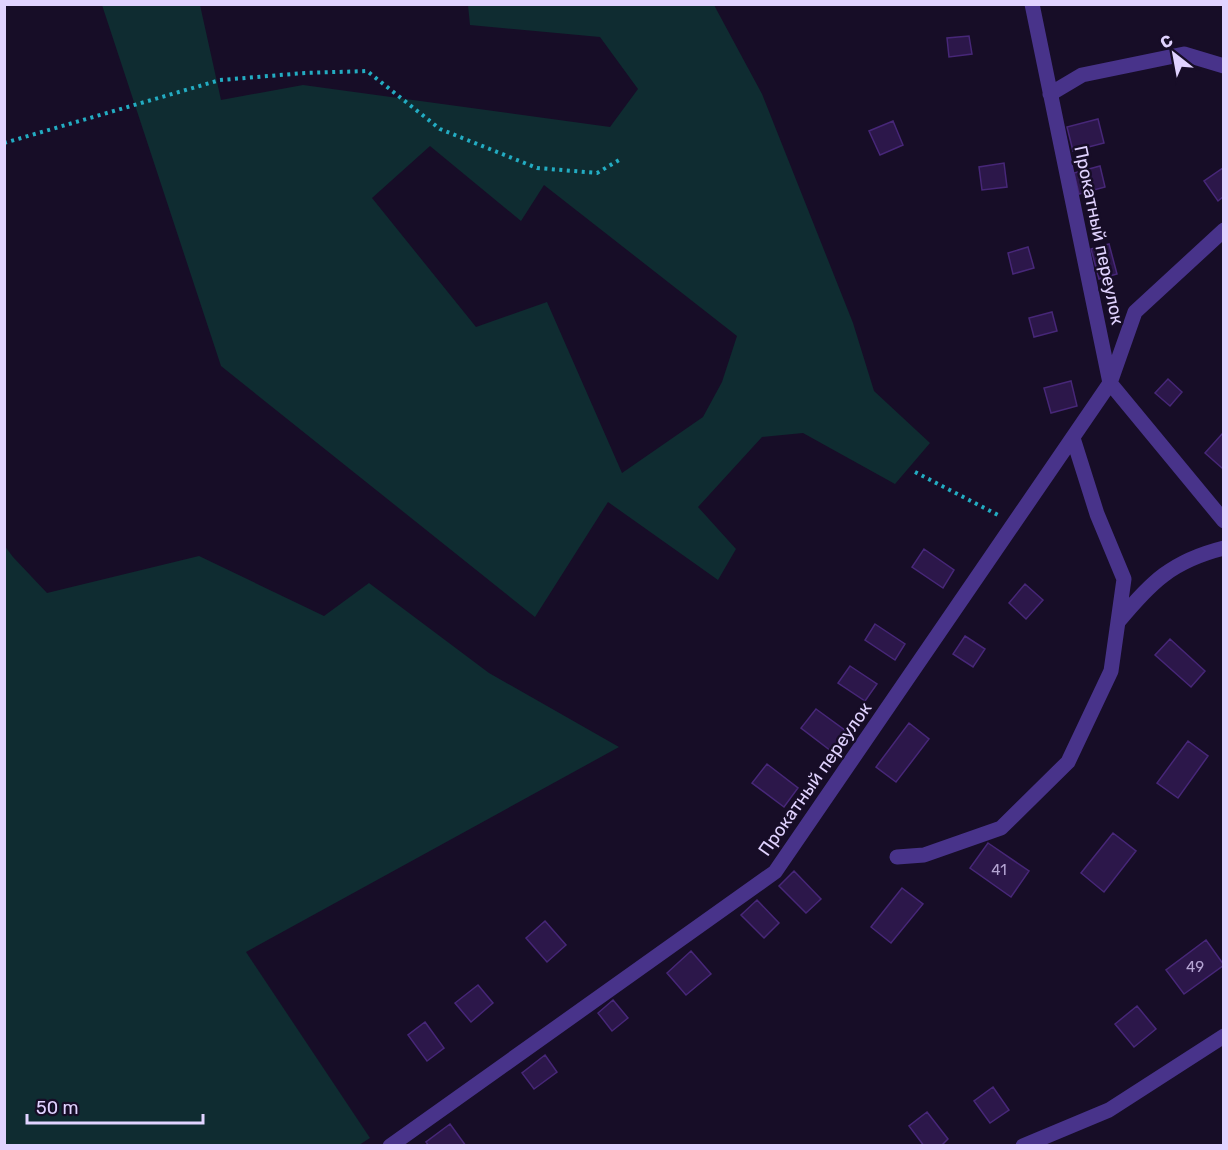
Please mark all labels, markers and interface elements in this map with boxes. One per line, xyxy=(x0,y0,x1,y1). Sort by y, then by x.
north arrow xyxy=(1144,24,1204,84)
text: С xyxy=(1157,31,1176,53)
street label: Прокатный переулок xyxy=(1069,143,1129,327)
street label: Прокатный переулок xyxy=(754,698,877,860)
house number: 41 xyxy=(991,861,1007,879)
house number: 49 xyxy=(1186,958,1204,976)
scale bar xyxy=(27,1087,202,1125)
text: 50 m xyxy=(36,1097,79,1119)

